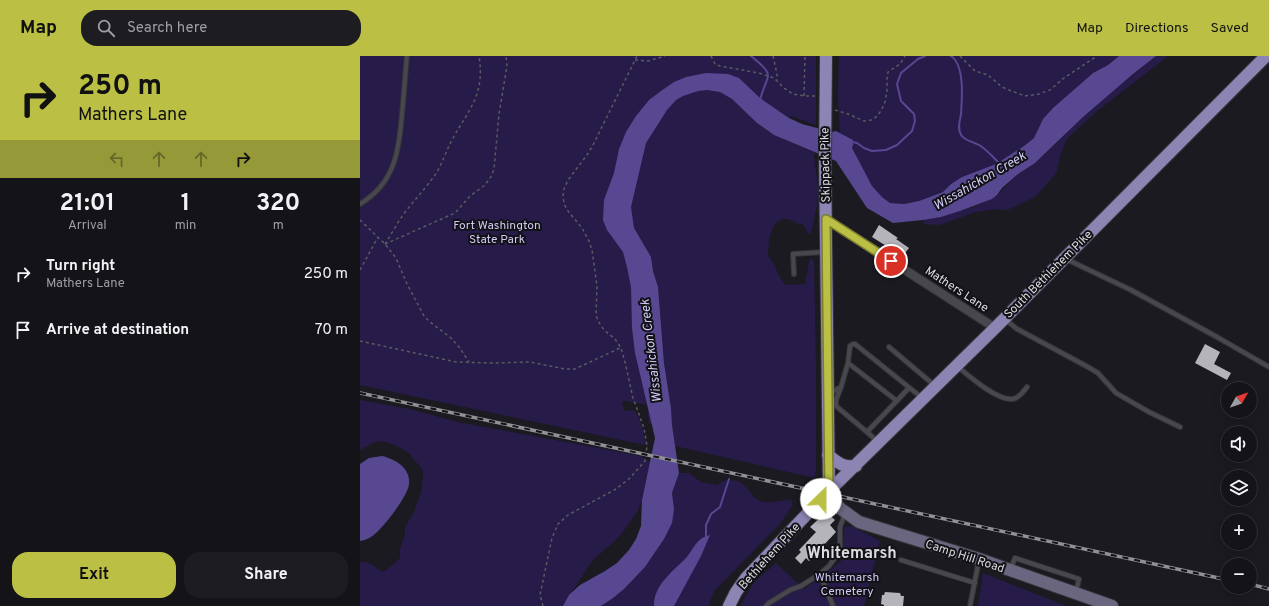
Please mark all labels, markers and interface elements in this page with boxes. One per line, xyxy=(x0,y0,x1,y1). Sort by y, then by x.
search box xyxy=(81,10,361,46)
text: Map xyxy=(20,16,57,40)
icon: search xyxy=(95,17,117,39)
text: Search here xyxy=(127,19,207,38)
text: Map xyxy=(1077,20,1103,37)
text: Directions xyxy=(1125,20,1189,37)
text: Saved xyxy=(1211,20,1249,37)
text: 250 m xyxy=(78,69,162,105)
icon: right xyxy=(12,72,64,124)
text: Mathers Lane xyxy=(78,104,187,127)
street label: Skippack Pike xyxy=(817,127,835,203)
icon: left xyxy=(106,148,128,170)
icon: ahead xyxy=(148,148,170,170)
icon: ahead xyxy=(190,148,212,170)
icon: right xyxy=(232,148,254,170)
water label: Wissahickon Creek xyxy=(931,149,1029,215)
text: 21:01 xyxy=(60,189,115,219)
text: 1 xyxy=(181,189,190,219)
text: 320 xyxy=(256,189,300,219)
text: Arrival xyxy=(68,218,107,234)
text: min xyxy=(175,218,196,234)
text: m xyxy=(273,218,284,234)
park label: Fort Washington State Park xyxy=(453,218,541,248)
street label: South Bethlehem Pike xyxy=(1001,227,1096,322)
pin xyxy=(874,244,908,278)
icon: arrive xyxy=(880,250,902,272)
text: Turn right xyxy=(46,257,115,276)
icon: right xyxy=(12,263,34,285)
street label: Mathers Lane xyxy=(922,263,991,316)
text: 250 m xyxy=(304,265,348,284)
text: Mathers Lane xyxy=(46,276,125,292)
water label: Wissahickon Creek xyxy=(638,298,666,403)
icon: arrive xyxy=(12,319,34,341)
text: Arrive at destination xyxy=(46,321,189,340)
text: 70 m xyxy=(315,321,348,340)
north arrow xyxy=(1221,382,1257,418)
map controls xyxy=(1221,382,1257,594)
button: sound xyxy=(1221,426,1257,462)
button: layers xyxy=(1221,470,1257,506)
position arrow xyxy=(800,478,842,520)
button: + xyxy=(1221,514,1257,550)
street label: Bethlehem Pike xyxy=(736,520,804,593)
street label: Camp Hill Road xyxy=(923,537,1006,577)
district label: Whitemarsh xyxy=(807,544,897,564)
button: Exit xyxy=(12,552,176,598)
button: Share xyxy=(184,552,348,598)
button: − xyxy=(1221,558,1257,594)
park label: Whitemarsh Cemetery xyxy=(815,570,879,600)

